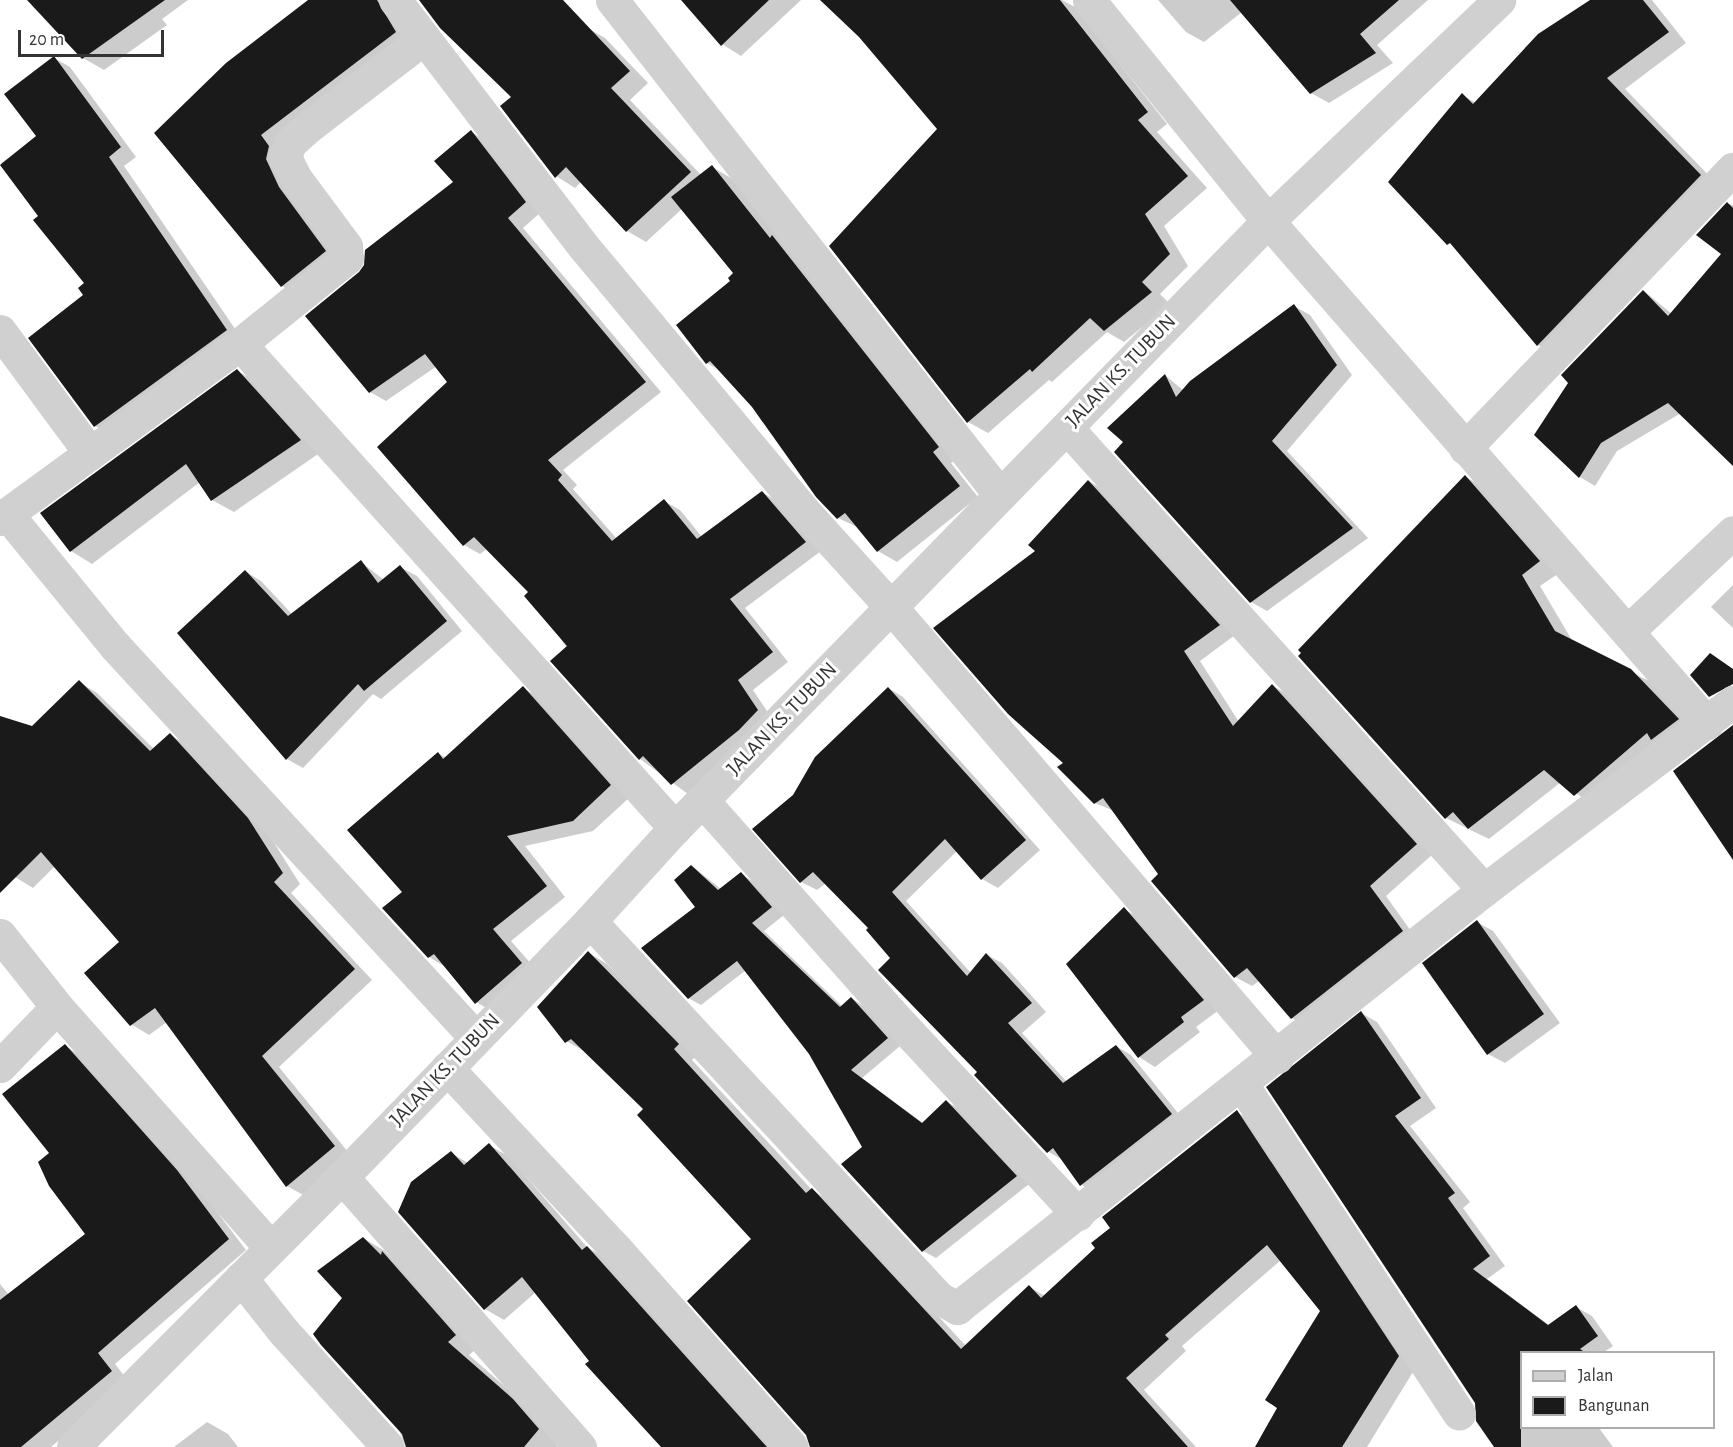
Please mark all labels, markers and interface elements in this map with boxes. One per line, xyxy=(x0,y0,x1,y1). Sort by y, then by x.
scale bar xyxy=(21,18,166,56)
text: 20 m xyxy=(29,31,64,49)
street label: JALAN KS. TUBUN xyxy=(1061,309,1181,433)
street label: JALAN KS. TUBUN xyxy=(722,657,842,781)
street label: JALAN KS. TUBUN xyxy=(385,1008,505,1132)
legend xyxy=(1520,1351,1715,1429)
text: Jalan xyxy=(1578,1367,1613,1385)
text: Bangunan xyxy=(1578,1397,1650,1415)

